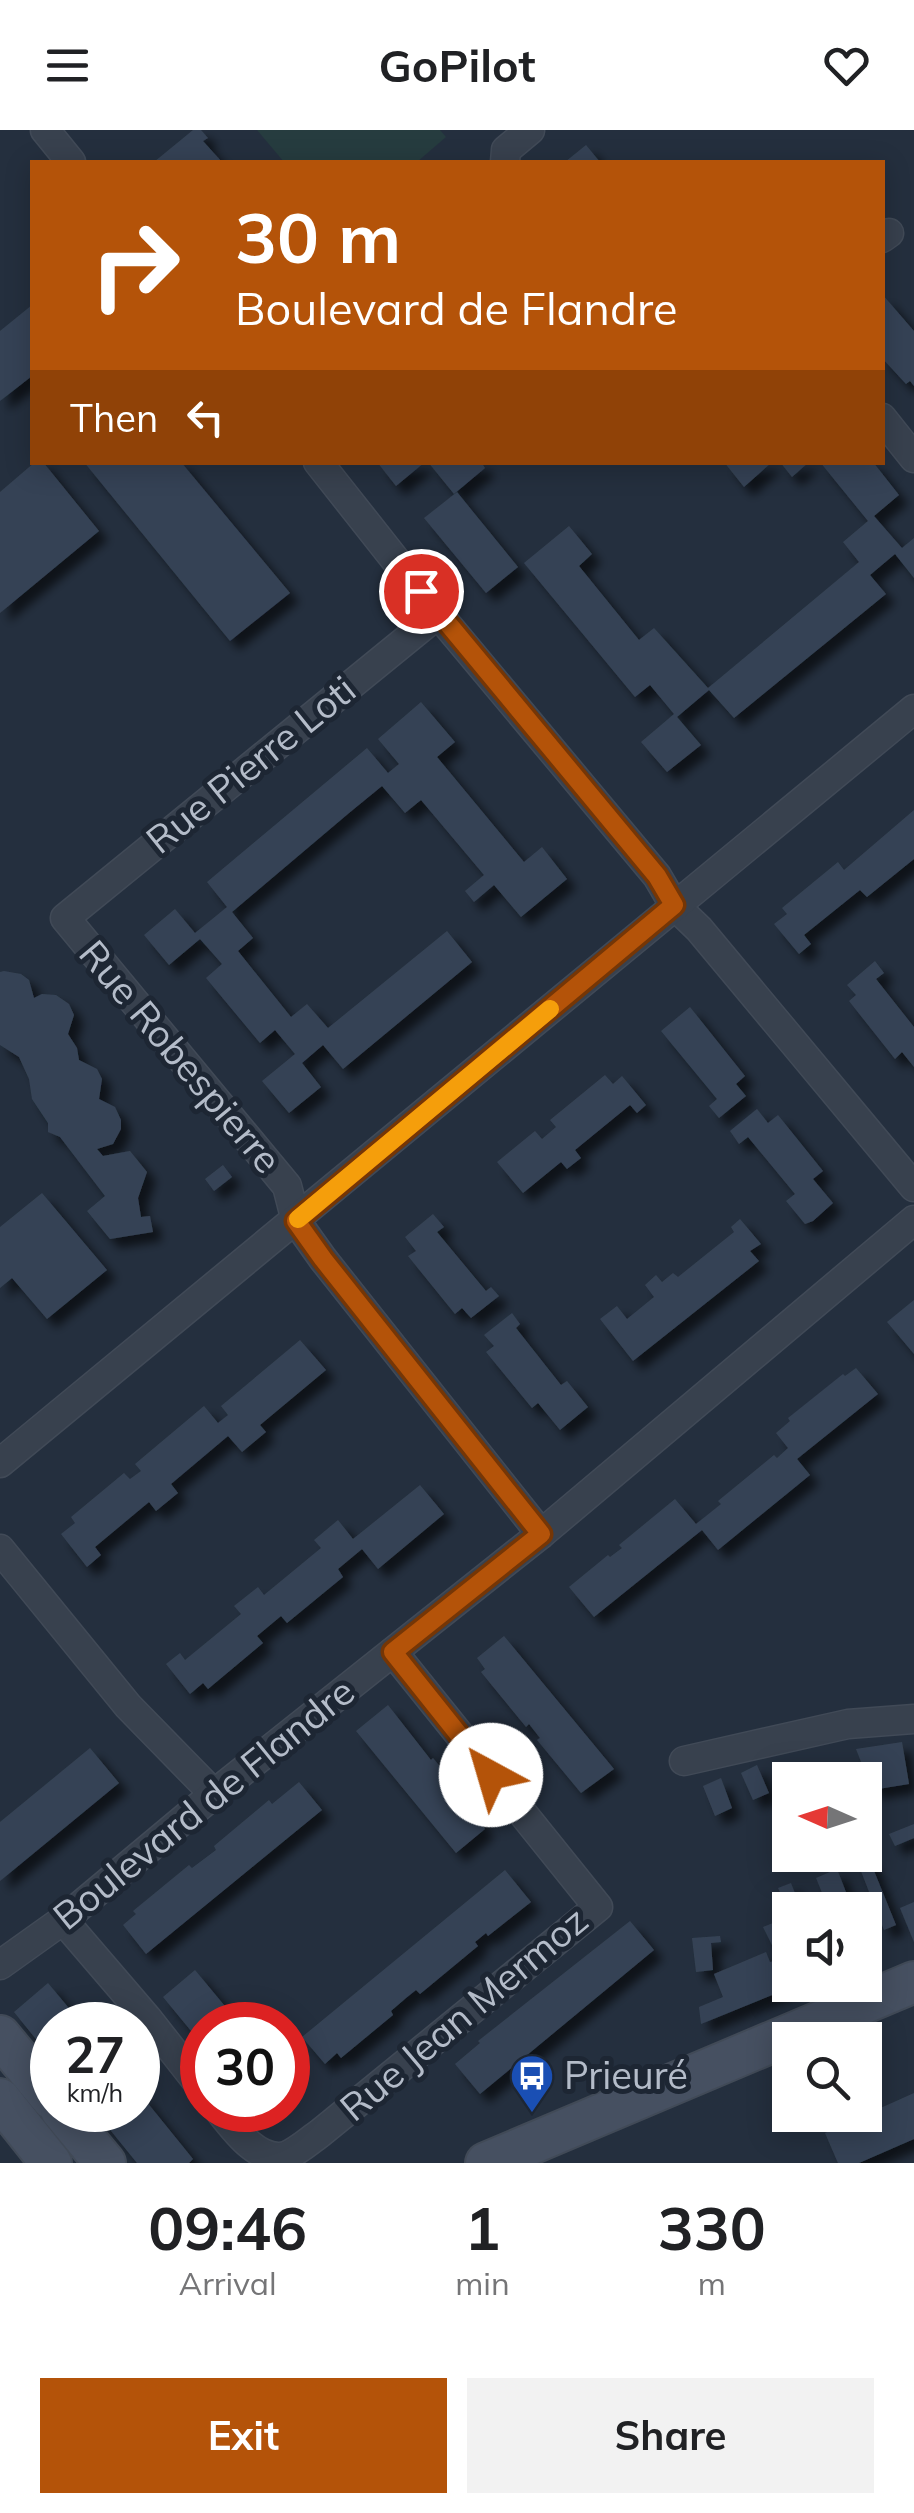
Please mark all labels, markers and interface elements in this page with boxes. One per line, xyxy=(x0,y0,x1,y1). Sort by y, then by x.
text: GoPilot xyxy=(379,37,535,93)
icon: menu xyxy=(40,38,95,93)
icon: heart xyxy=(819,38,874,93)
text: 30 m xyxy=(235,193,401,281)
icon: right xyxy=(70,200,200,330)
text: Boulevard de Flandre xyxy=(235,280,678,336)
icon: left xyxy=(178,390,233,445)
text: Then xyxy=(70,394,158,442)
pin xyxy=(379,549,464,634)
icon: arrive xyxy=(394,564,449,619)
street label: Rue Pierre Loti xyxy=(136,665,365,863)
street label: Rue Robespierre xyxy=(69,930,292,1183)
street label: Boulevard de Flandre xyxy=(43,1667,364,1939)
position arrow xyxy=(439,1723,543,1827)
north arrow xyxy=(772,1762,882,1872)
map controls xyxy=(772,1762,882,2132)
button: sound xyxy=(772,1892,882,2002)
street label: Rue Jean Mermoz xyxy=(330,1896,597,2131)
speed limit sign: 30 xyxy=(180,2002,310,2132)
button: search xyxy=(772,2022,882,2132)
text: 27 xyxy=(65,2023,125,2086)
place label: Prieuré xyxy=(564,2051,688,2099)
bus stop icon: Prieuré xyxy=(509,2053,555,2114)
text: km/h xyxy=(67,2077,123,2108)
text: 09:46 xyxy=(148,2190,307,2265)
text: 1 xyxy=(464,2190,500,2265)
text: 330 xyxy=(658,2190,766,2265)
text: Arrival xyxy=(179,2263,277,2303)
text: min xyxy=(455,2263,510,2303)
text: m xyxy=(698,2263,726,2303)
button: Exit xyxy=(40,2378,447,2493)
button: Share xyxy=(467,2378,874,2493)

